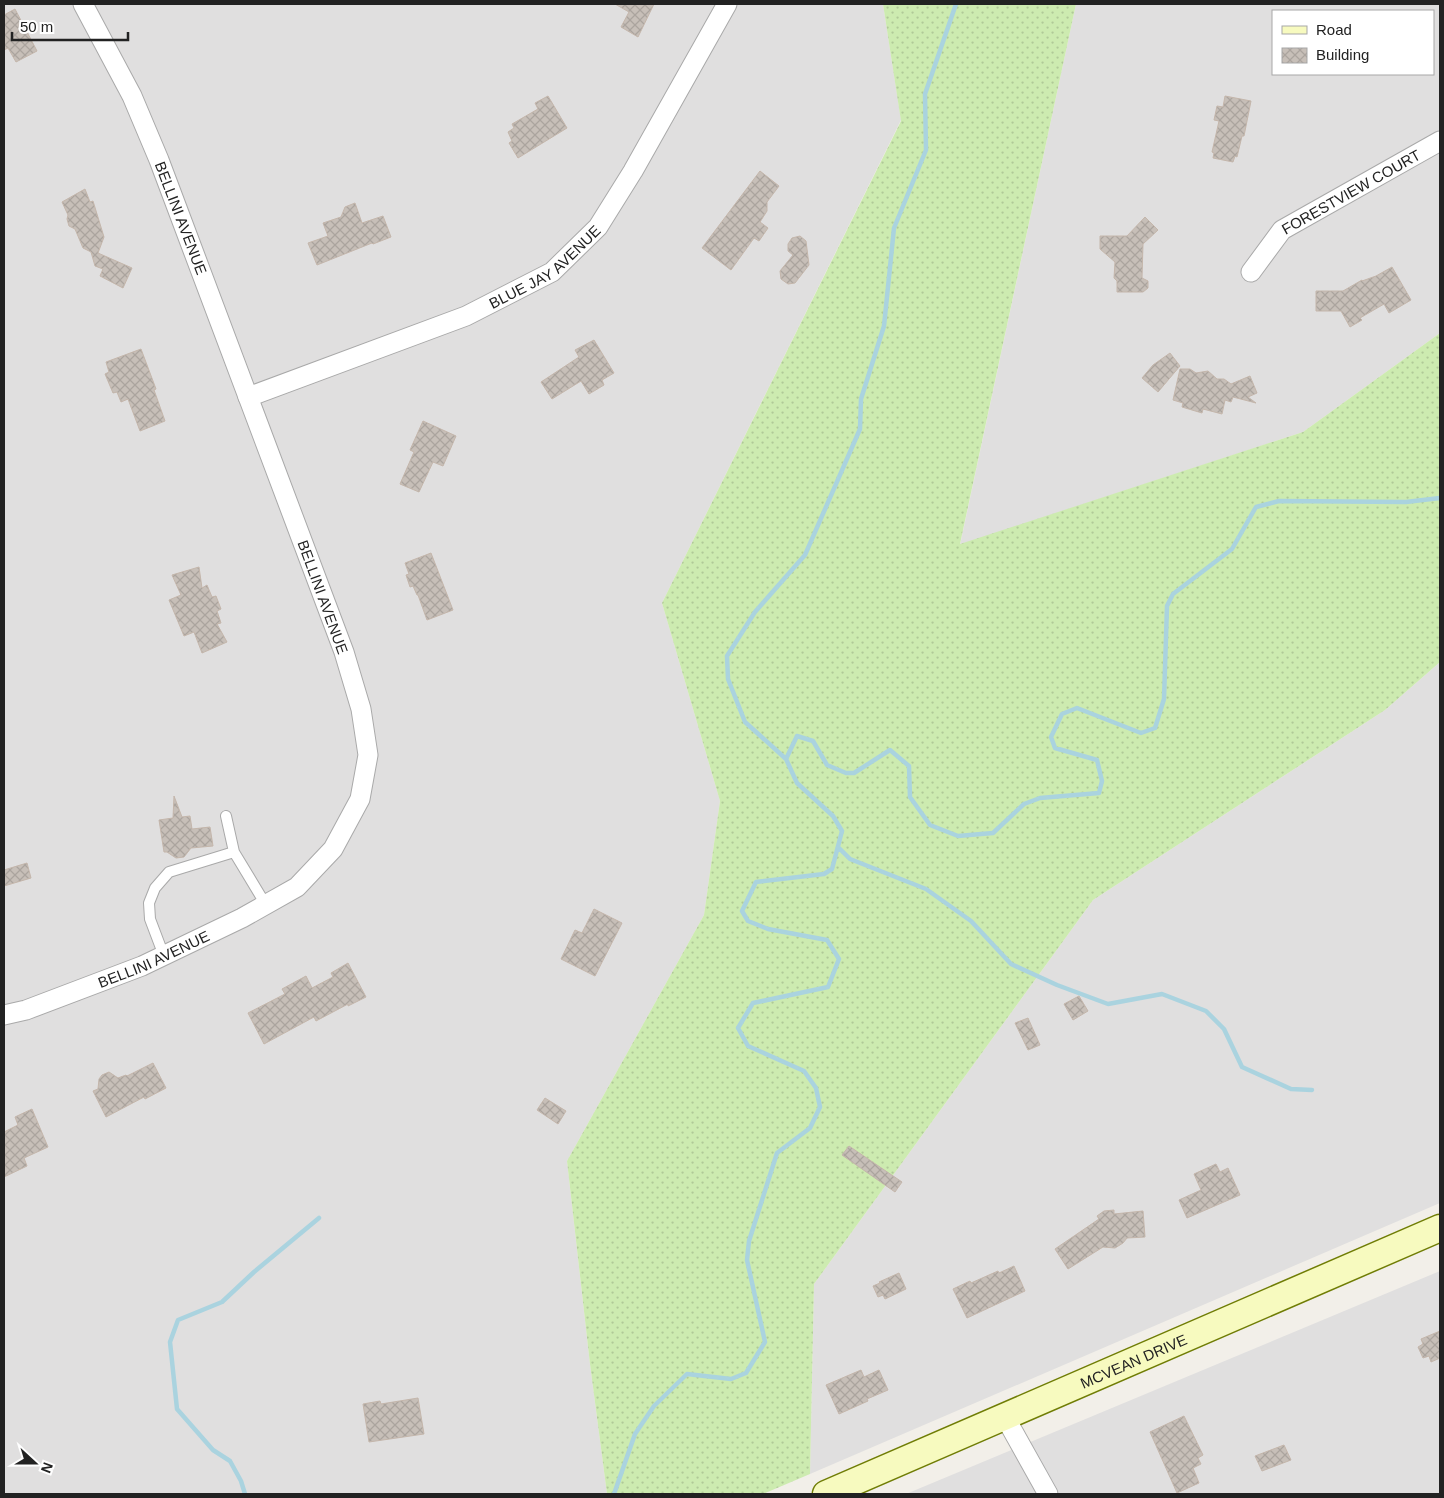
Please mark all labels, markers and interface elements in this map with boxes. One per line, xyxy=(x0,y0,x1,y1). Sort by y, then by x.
scale bar xyxy=(12,10,129,42)
legend xyxy=(1272,10,1434,75)
text: 50 m xyxy=(20,18,53,35)
text: Road xyxy=(1316,21,1352,38)
text: Building xyxy=(1316,46,1369,63)
street label: FORESTVIEW COURT xyxy=(1278,146,1423,237)
street label: BELLINI AVENUE xyxy=(152,159,210,277)
street label: BLUE JAY AVENUE xyxy=(486,221,603,311)
street label: BELLINI AVENUE xyxy=(295,538,351,656)
street label: BELLINI AVENUE xyxy=(95,927,212,990)
street label: MCVEAN DRIVE xyxy=(1078,1330,1189,1391)
north arrow xyxy=(10,1438,60,1488)
text: N xyxy=(38,1460,56,1475)

